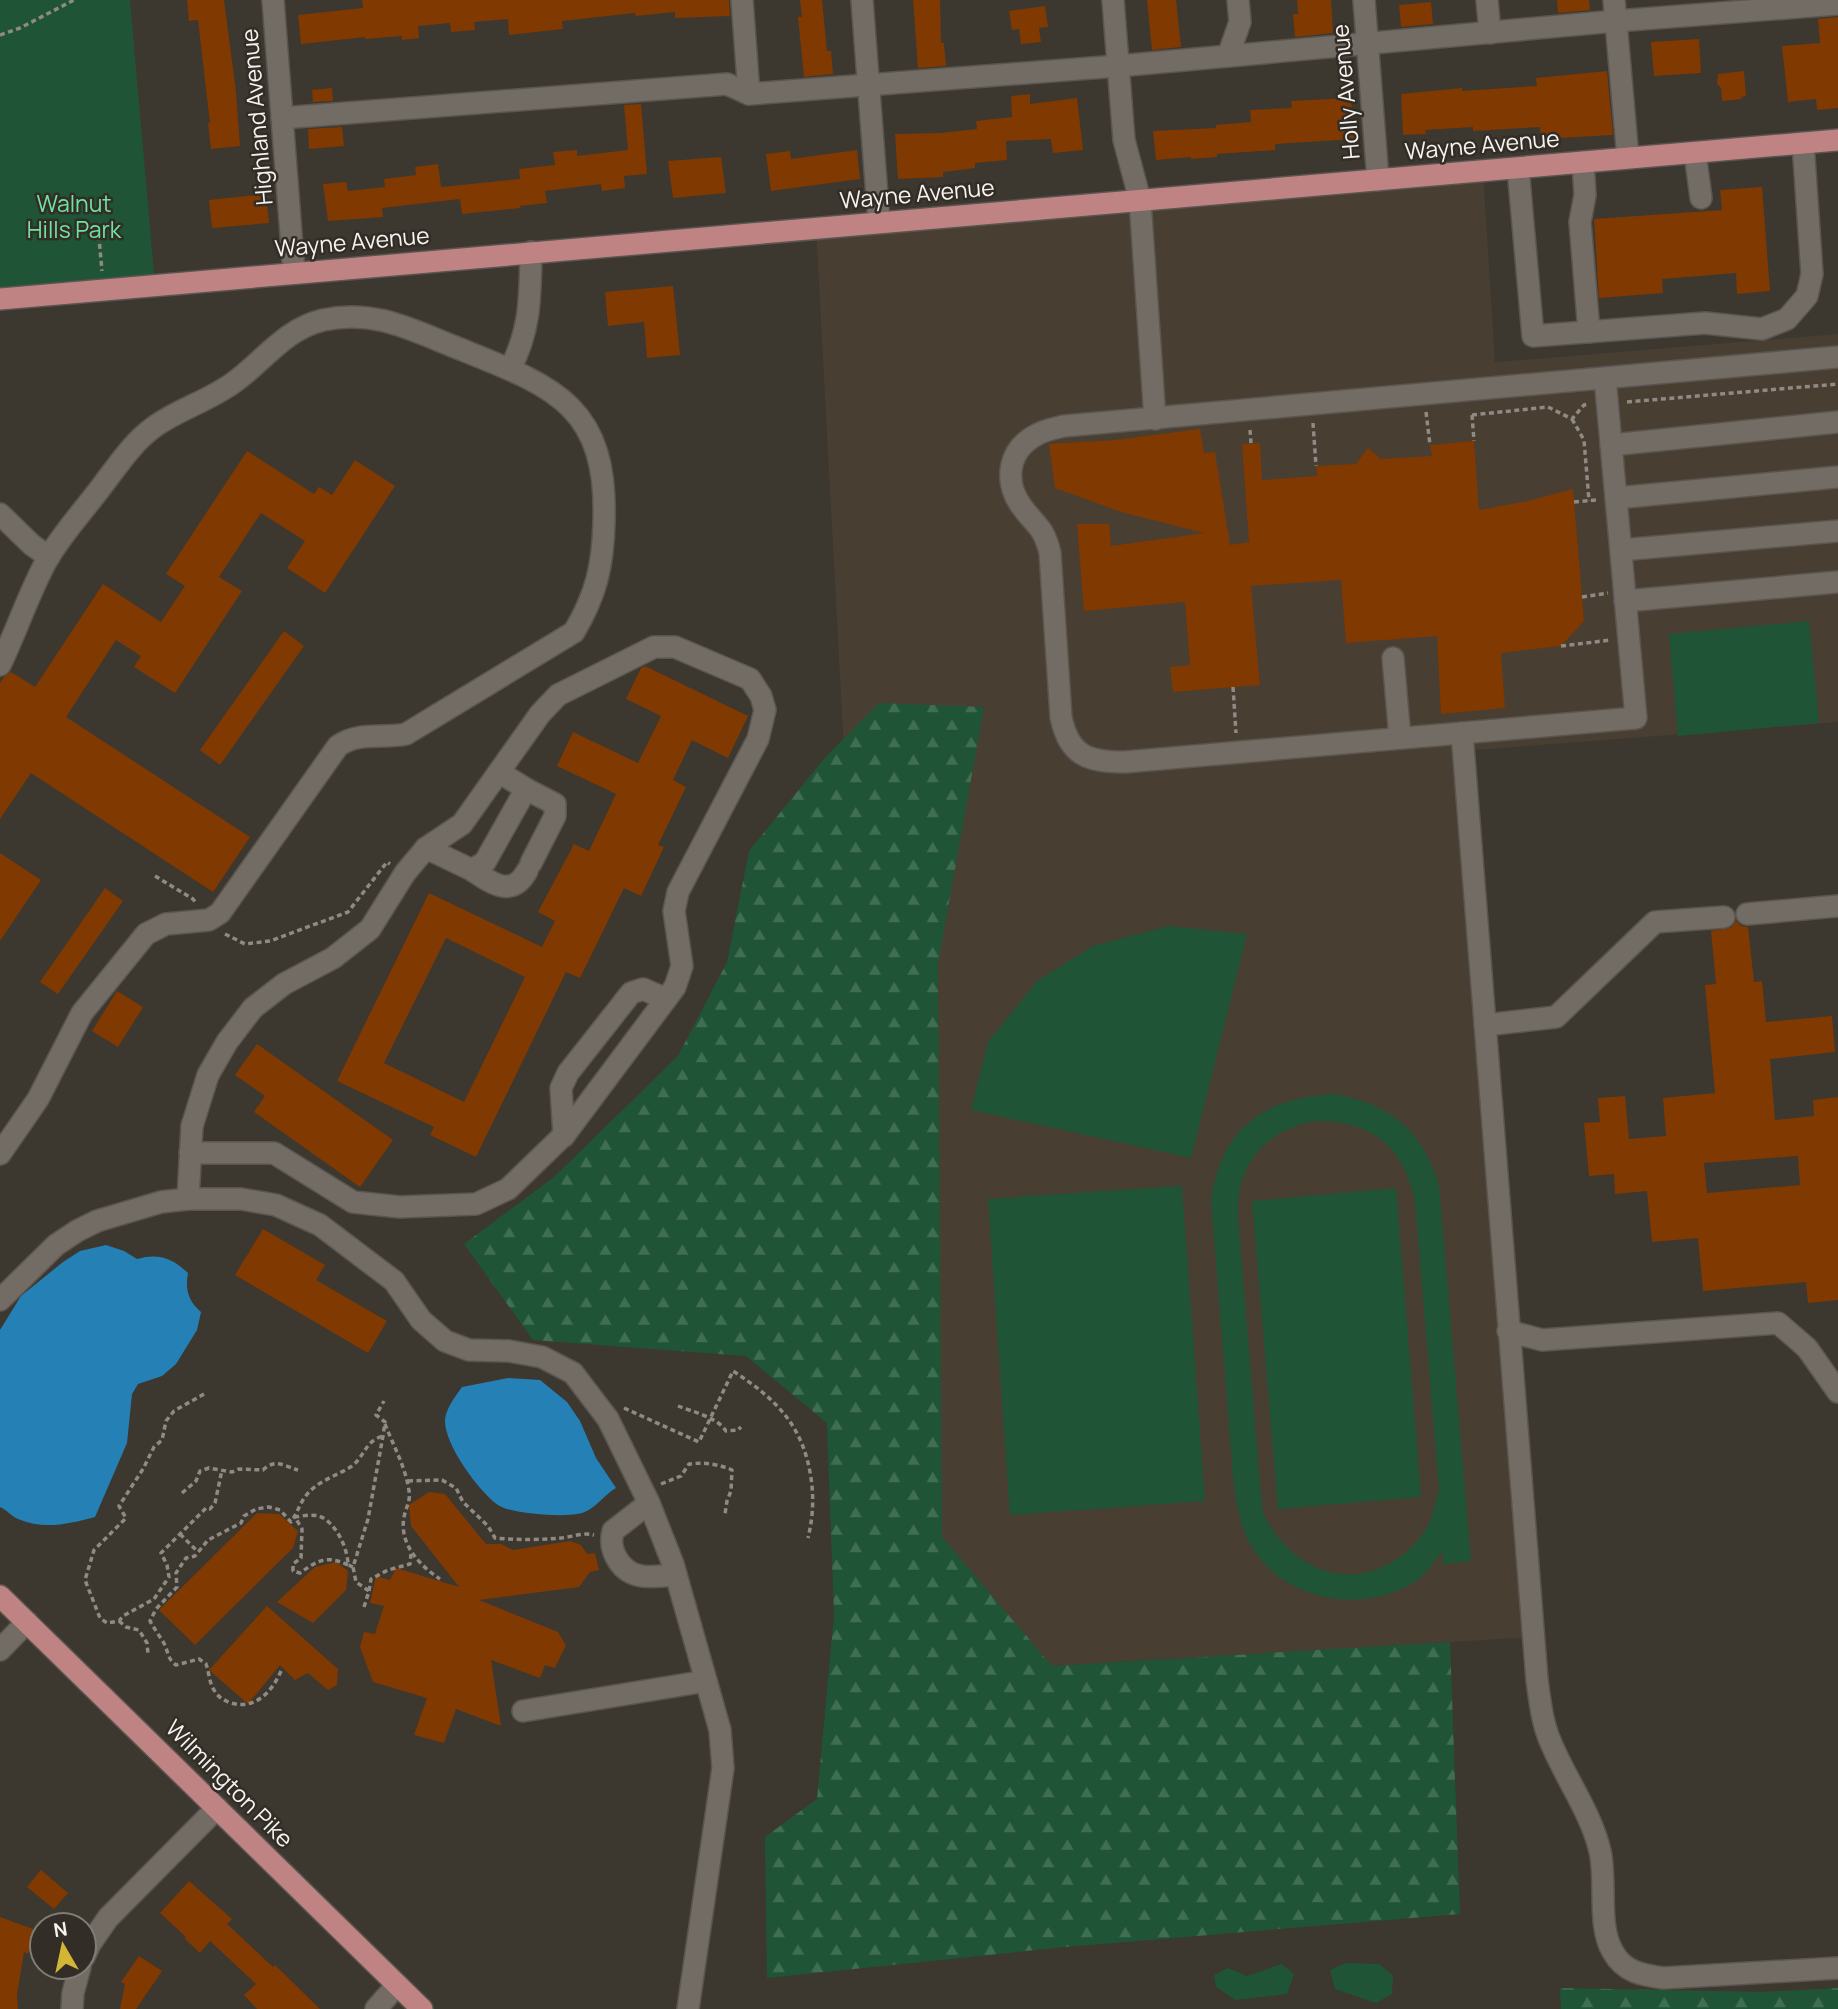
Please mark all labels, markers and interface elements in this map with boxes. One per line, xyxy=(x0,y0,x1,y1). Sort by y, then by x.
street label: Holly Avenue xyxy=(1323,23,1367,161)
street label: Highland Avenue xyxy=(232,27,280,207)
street label: Wayne Avenue xyxy=(1403,121,1561,167)
street label: Wayne Avenue xyxy=(838,170,996,216)
park label: Walnut Hills Park xyxy=(27,187,122,245)
street label: Wayne Avenue xyxy=(273,218,431,264)
street label: Wilmington Pike xyxy=(159,1712,301,1854)
north arrow xyxy=(28,1911,98,1981)
text: N xyxy=(52,1915,69,1943)

